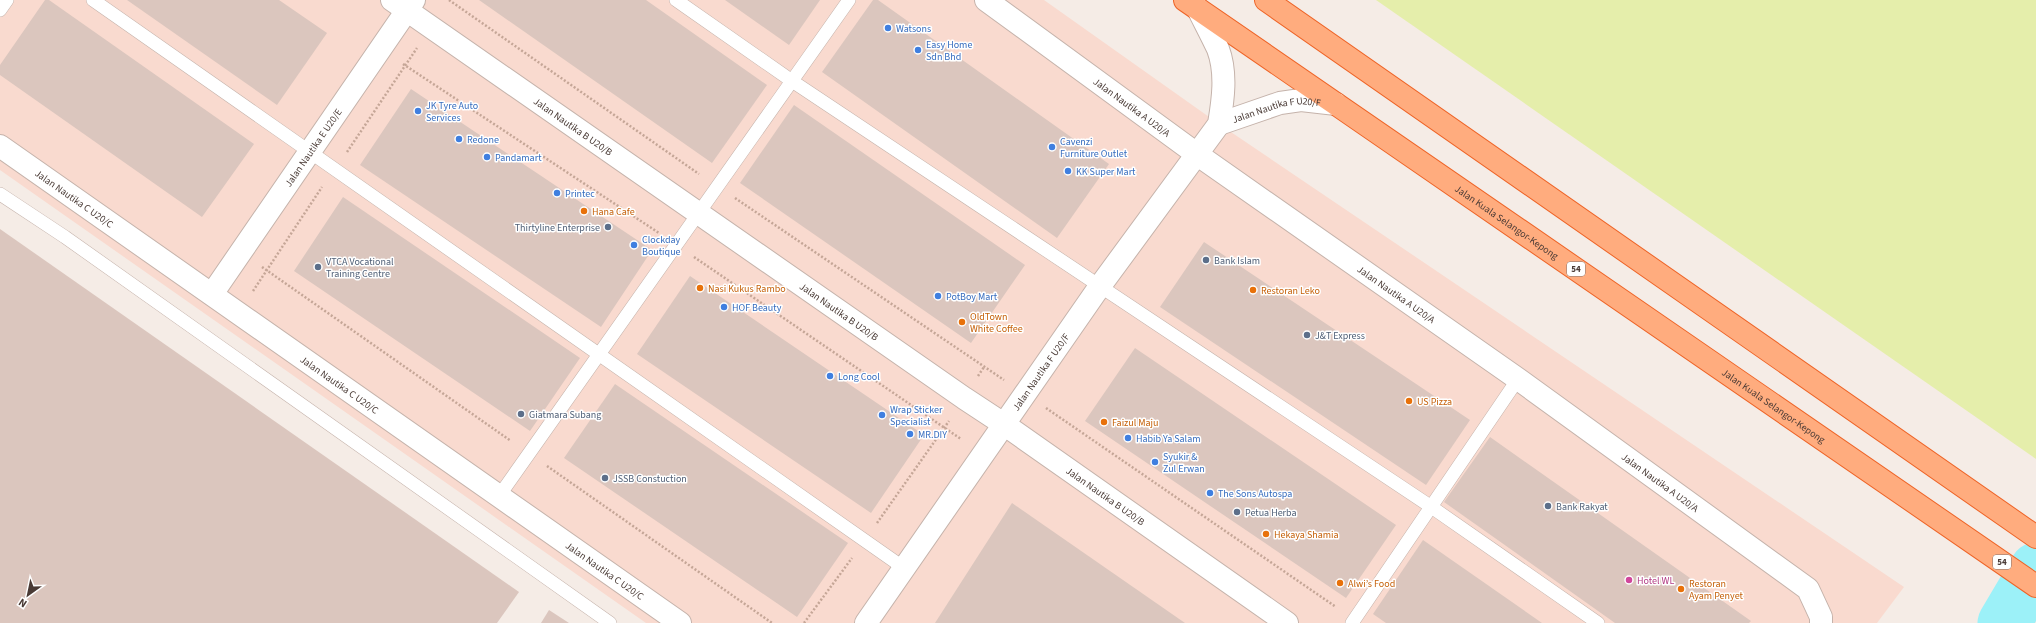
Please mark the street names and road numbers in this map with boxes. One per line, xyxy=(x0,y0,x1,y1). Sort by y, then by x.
street label: Jalan Nautika A U20/A xyxy=(1090,75,1173,141)
street label: Jalan Nautika F U20/F xyxy=(1231,94,1322,127)
street label: Jalan Nautika B U20/B xyxy=(531,95,615,160)
street label: Jalan Nautika E U20/E xyxy=(282,106,345,190)
street label: Jalan Nautika C U20/C xyxy=(32,167,116,232)
street label: Jalan Kuala Selangor-Kepong xyxy=(1452,182,1561,263)
road number: 54 xyxy=(1567,262,1585,276)
street label: Jalan Nautika A U20/A xyxy=(1354,263,1438,327)
street label: Jalan Nautika B U20/B xyxy=(796,280,881,345)
street label: Jalan Nautika F U20/F xyxy=(1010,331,1073,414)
street label: Jalan Nautika C U20/C xyxy=(297,353,381,418)
street label: Jalan Kuala Selangor-Kepong xyxy=(1719,366,1828,447)
street label: Jalan Nautika A U20/A xyxy=(1618,450,1702,516)
street label: Jalan Nautika B U20/B xyxy=(1063,464,1147,529)
street label: Jalan Nautika C U20/C xyxy=(562,539,647,604)
road number: 54 xyxy=(1993,555,2011,569)

